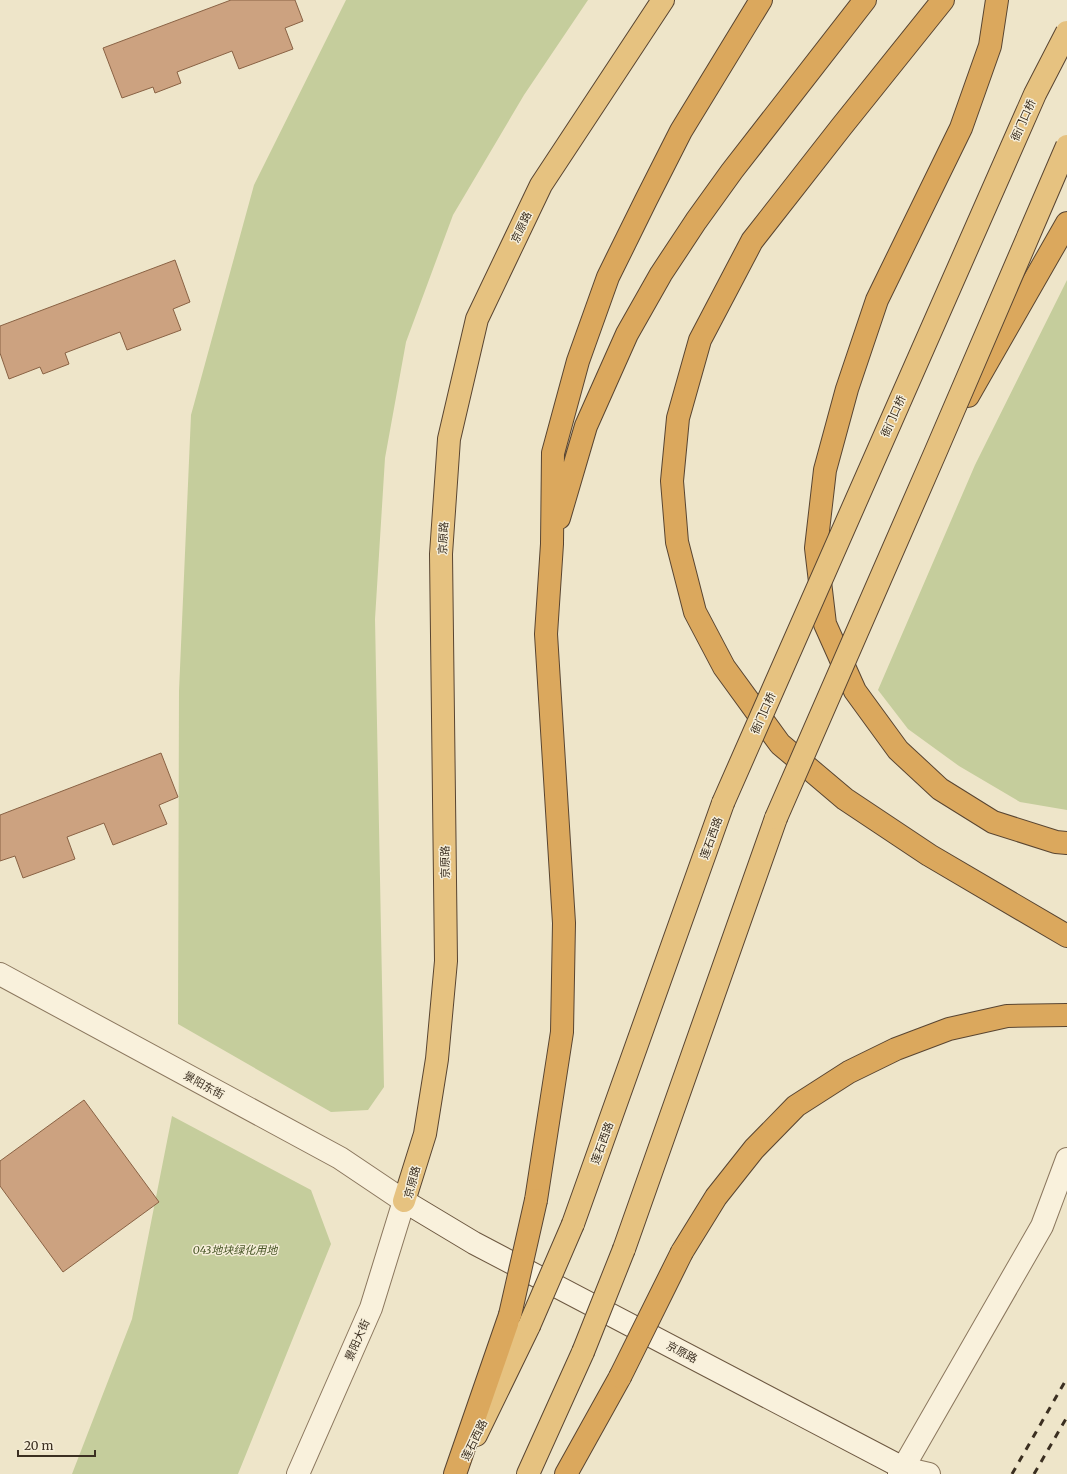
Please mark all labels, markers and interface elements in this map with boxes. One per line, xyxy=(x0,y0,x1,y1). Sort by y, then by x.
street label: 衙门口桥 xyxy=(1008,97,1038,143)
street label: 京原路 xyxy=(508,209,534,245)
street label: 衙门口桥 xyxy=(878,393,908,439)
street label: 京原路 xyxy=(435,521,451,555)
street label: 衙门口桥 xyxy=(748,690,778,736)
street label: 莲石西路 xyxy=(697,815,725,861)
street label: 京原路 xyxy=(438,845,452,879)
street label: 景阳东街 xyxy=(181,1068,227,1102)
street label: 莲石西路 xyxy=(588,1120,616,1166)
street label: 京原路 xyxy=(401,1164,423,1200)
park label: 043地块绿化用地 xyxy=(193,1243,278,1257)
street label: 景阳大街 xyxy=(342,1317,372,1363)
street label: 京原路 xyxy=(664,1338,700,1366)
street label: 莲石西路 xyxy=(458,1417,490,1463)
scale bar xyxy=(18,1432,95,1458)
text: 20 m xyxy=(24,1438,53,1453)

